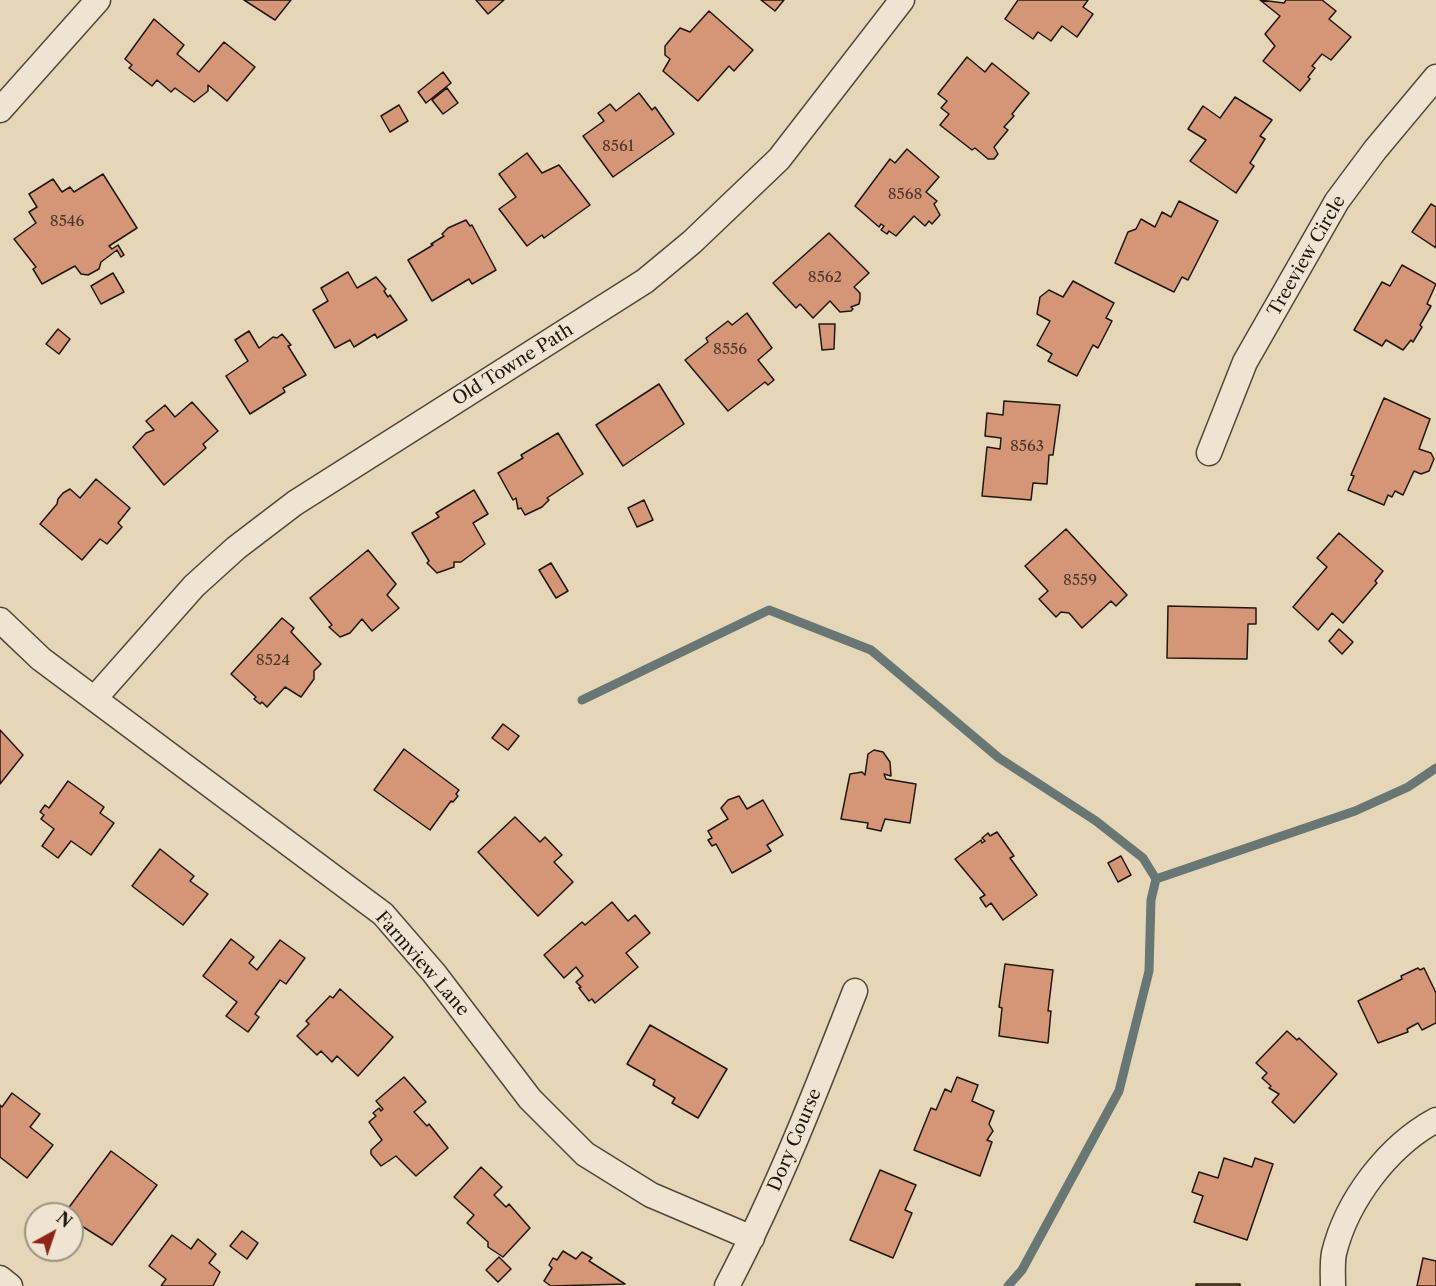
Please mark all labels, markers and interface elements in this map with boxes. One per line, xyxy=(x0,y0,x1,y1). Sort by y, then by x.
house number: 8561 xyxy=(602,138,634,156)
house number: 8568 xyxy=(888,186,922,204)
street label: Treeview Circle xyxy=(1264,192,1350,320)
house number: 8546 xyxy=(50,213,84,231)
house number: 8562 xyxy=(808,269,842,287)
street label: Old Towne Path xyxy=(449,319,577,411)
house number: 8556 xyxy=(713,341,747,359)
house number: 8563 xyxy=(1010,438,1044,456)
house number: 8559 xyxy=(1063,572,1097,590)
house number: 8524 xyxy=(256,652,290,670)
street label: Farmview Lane xyxy=(371,907,473,1021)
street label: Dory Course xyxy=(764,1085,826,1195)
north arrow xyxy=(24,1202,84,1262)
text: N xyxy=(53,1208,76,1232)

